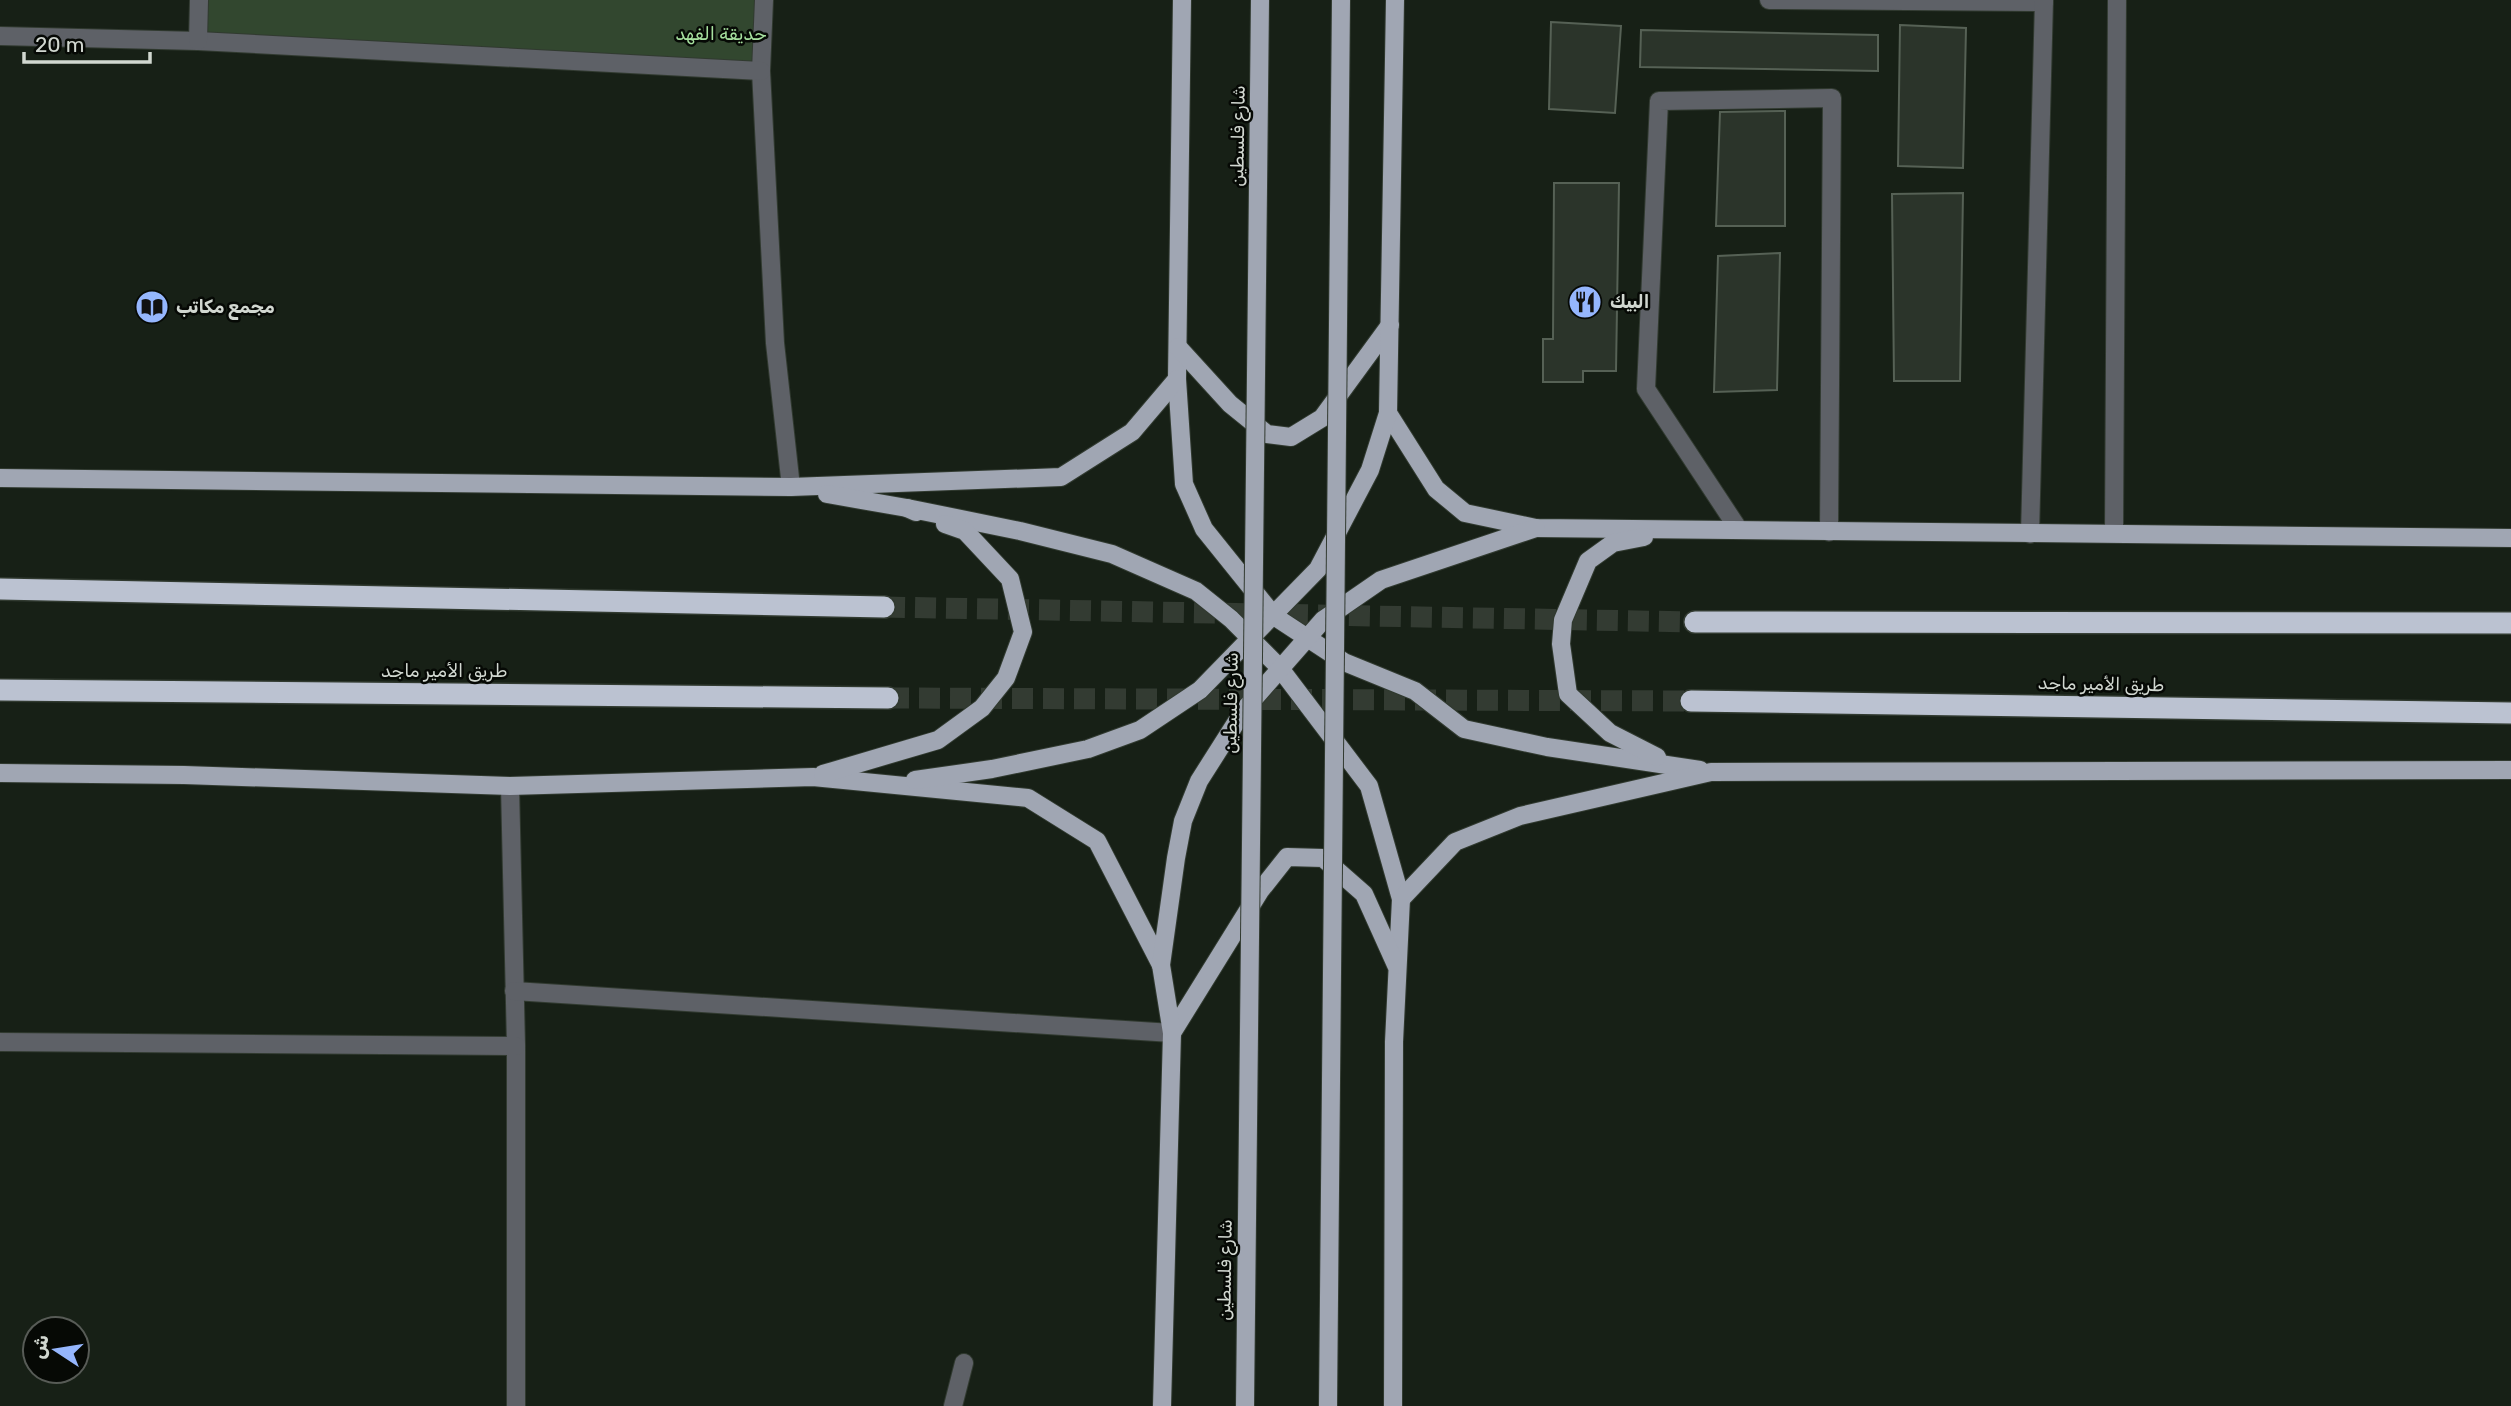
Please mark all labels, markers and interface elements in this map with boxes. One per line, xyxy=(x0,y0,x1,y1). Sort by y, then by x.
scale bar xyxy=(24,21,150,65)
park label: حديقة الفهد xyxy=(675,23,767,45)
text: 20 m xyxy=(35,32,84,57)
street label: شارع فلسطين xyxy=(1226,85,1251,187)
restaurant icon: البيك xyxy=(1566,283,1604,321)
library icon: مجمع مكاتب xyxy=(133,288,171,326)
place label: البيك xyxy=(1610,291,1649,313)
place label: مجمع مكاتب xyxy=(176,296,275,320)
street label: شارع فلسطين xyxy=(1219,652,1244,754)
street label: طريق الأمير ماجد xyxy=(381,660,507,682)
street label: طريق الأمير ماجد xyxy=(2038,672,2164,696)
street label: شارع فلسطين xyxy=(1213,1219,1238,1321)
north arrow xyxy=(21,1315,91,1385)
text: ش xyxy=(26,1332,54,1361)

